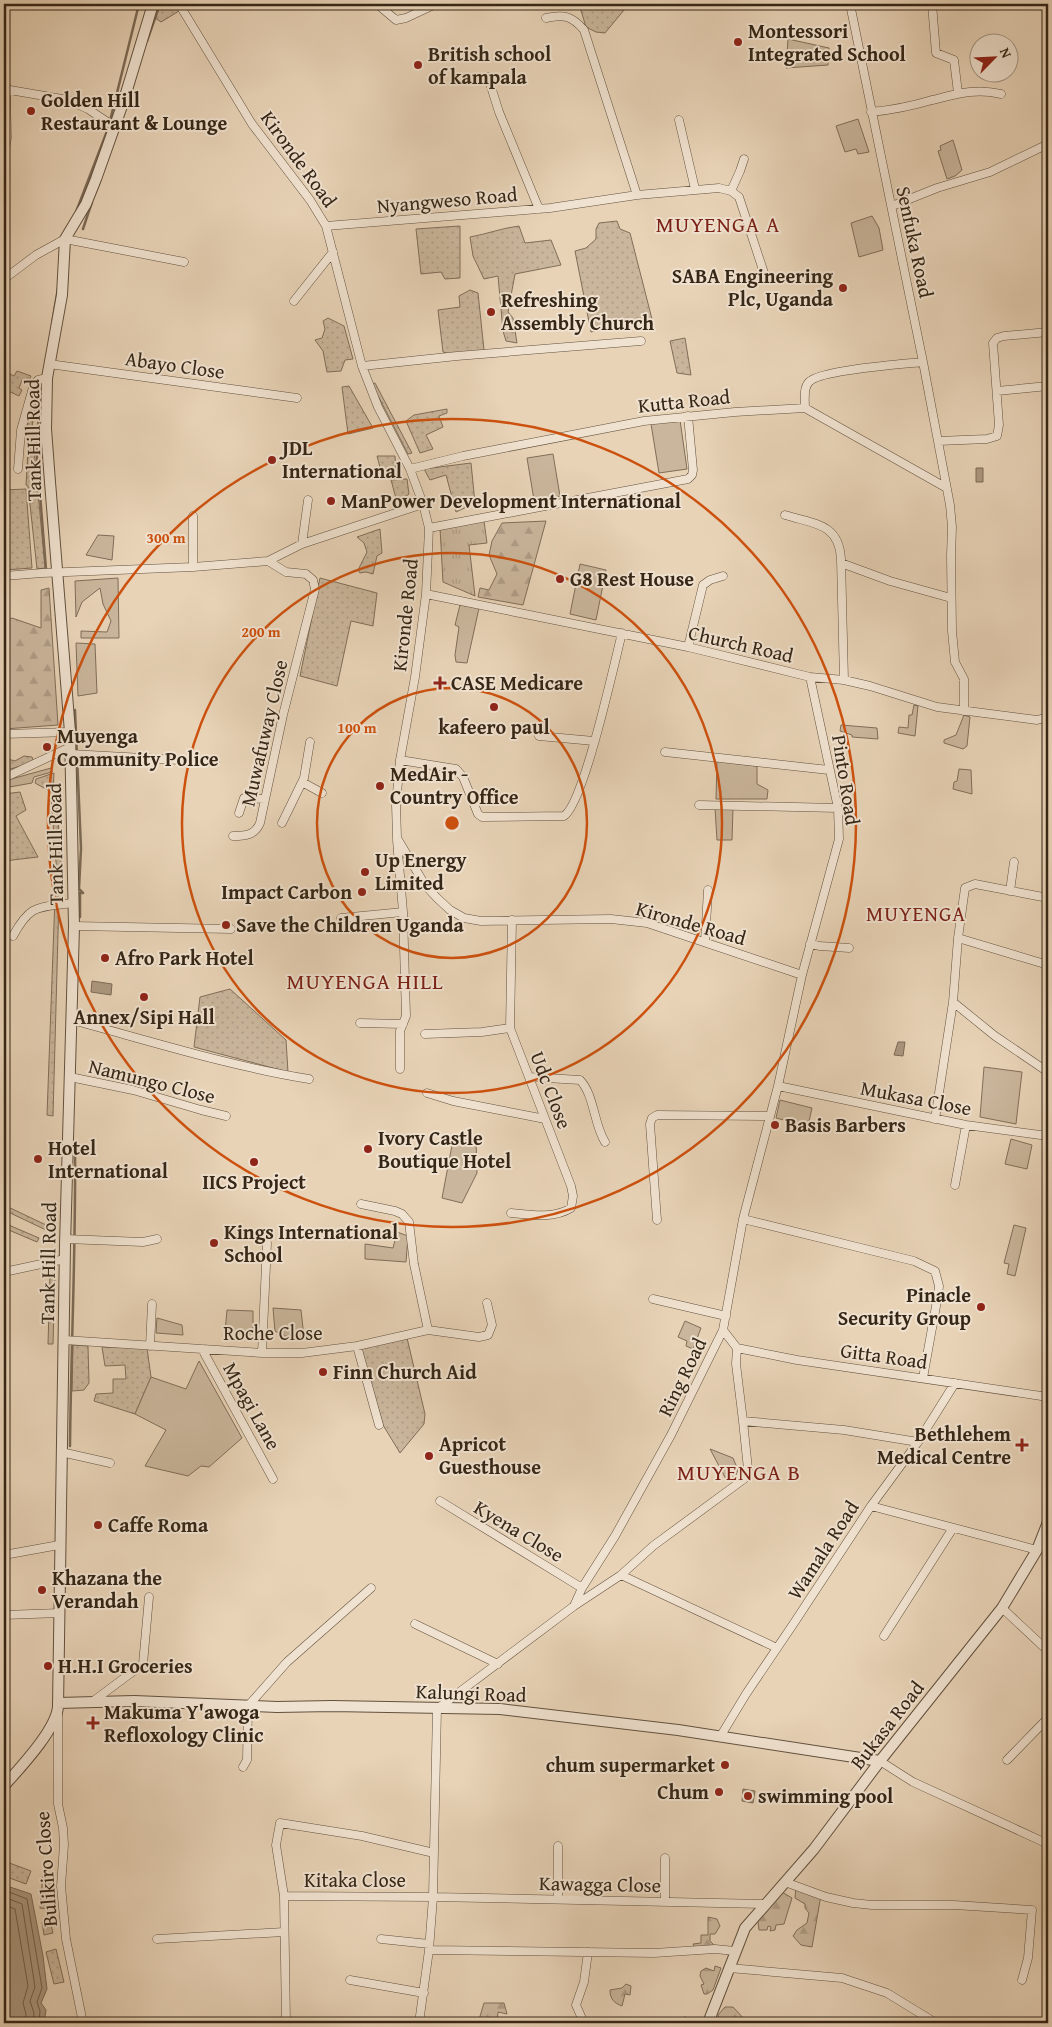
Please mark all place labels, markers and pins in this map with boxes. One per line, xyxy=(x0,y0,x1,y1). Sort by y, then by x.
place label: Montessori Integrated School xyxy=(748,16,906,68)
marker: Montessori Integrated School xyxy=(732,36,744,48)
place label: British school of kampala xyxy=(428,39,551,91)
marker: British school of kampala xyxy=(412,59,424,71)
place label: Golden Hill Restaurant & Lounge xyxy=(41,85,227,137)
marker: Golden Hill Restaurant & Lounge xyxy=(25,105,37,117)
place label: SABA Engineering Plc, Uganda xyxy=(672,261,834,313)
marker: SABA Engineering Plc, Uganda xyxy=(837,282,849,294)
place label: Refreshing Assembly Church xyxy=(501,285,654,337)
marker: Refreshing Assembly Church xyxy=(485,306,497,318)
place label: JDL International xyxy=(279,433,402,485)
marker: JDL International xyxy=(266,454,278,466)
place label: ManPower Development International xyxy=(341,486,681,515)
marker: ManPower Development International xyxy=(325,495,337,507)
place label: G8 Rest House xyxy=(570,564,694,593)
marker: G8 Rest House xyxy=(554,573,566,585)
place label: CASE Medicare xyxy=(451,668,583,697)
marker: CASE Medicare xyxy=(433,676,447,690)
marker: kafeero paul xyxy=(488,701,500,713)
place label: kafeero paul xyxy=(438,712,550,741)
place label: Muyenga Community Police xyxy=(57,721,219,773)
marker: Muyenga Community Police xyxy=(41,741,53,753)
place label: MedAir - Country Office xyxy=(390,759,519,811)
marker: MedAir - Country Office xyxy=(374,780,386,792)
centre of rings xyxy=(443,814,461,832)
place label: Up Energy Limited xyxy=(375,845,467,897)
marker: Up Energy Limited xyxy=(359,866,371,878)
place label: Impact Carbon xyxy=(221,877,352,906)
marker: Impact Carbon xyxy=(356,886,368,898)
place label: Save the Children Uganda xyxy=(236,910,465,939)
marker: Save the Children Uganda xyxy=(220,919,232,931)
place label: Afro Park Hotel xyxy=(115,943,254,972)
marker: Afro Park Hotel xyxy=(99,952,111,964)
marker: Annex/Sipi Hall xyxy=(138,991,150,1003)
place label: Annex/Sipi Hall xyxy=(73,1002,215,1031)
place label: Basis Barbers xyxy=(785,1110,906,1139)
marker: Basis Barbers xyxy=(769,1119,781,1131)
place label: Ivory Castle Boutique Hotel xyxy=(378,1123,511,1175)
place label: Hotel International xyxy=(48,1133,168,1185)
marker: Ivory Castle Boutique Hotel xyxy=(362,1143,374,1155)
marker: Hotel International xyxy=(32,1153,44,1165)
marker: IICS Project xyxy=(248,1156,260,1168)
place label: IICS Project xyxy=(202,1167,306,1196)
place label: Kings International School xyxy=(224,1217,398,1269)
marker: Kings International School xyxy=(208,1237,220,1249)
place label: Pinacle Security Group xyxy=(838,1280,971,1332)
marker: Pinacle Security Group xyxy=(975,1301,987,1313)
place label: Finn Church Aid xyxy=(333,1357,477,1386)
marker: Finn Church Aid xyxy=(317,1366,329,1378)
place label: Bethlehem Medical Centre xyxy=(877,1419,1011,1471)
place label: Apricot Guesthouse xyxy=(439,1429,541,1481)
marker: Bethlehem Medical Centre xyxy=(1015,1438,1029,1452)
marker: Apricot Guesthouse xyxy=(423,1450,435,1462)
place label: Caffe Roma xyxy=(108,1510,209,1539)
marker: Caffe Roma xyxy=(92,1519,104,1531)
place label: Khazana the Verandah xyxy=(52,1563,162,1615)
marker: Khazana the Verandah xyxy=(36,1584,48,1596)
place label: H.H.I Groceries xyxy=(58,1651,193,1680)
marker: H.H.I Groceries xyxy=(42,1660,54,1672)
place label: Makuma Y'awoga Refloxology Clinic xyxy=(104,1697,263,1749)
marker: Makuma Y'awoga Refloxology Clinic xyxy=(86,1716,100,1730)
place label: chum supermarket xyxy=(546,1750,715,1779)
marker: chum supermarket xyxy=(719,1759,731,1771)
place label: Chum xyxy=(657,1777,709,1806)
place label: swimming pool xyxy=(758,1781,893,1810)
marker: Chum xyxy=(713,1786,725,1798)
marker: swimming pool xyxy=(742,1790,754,1802)

